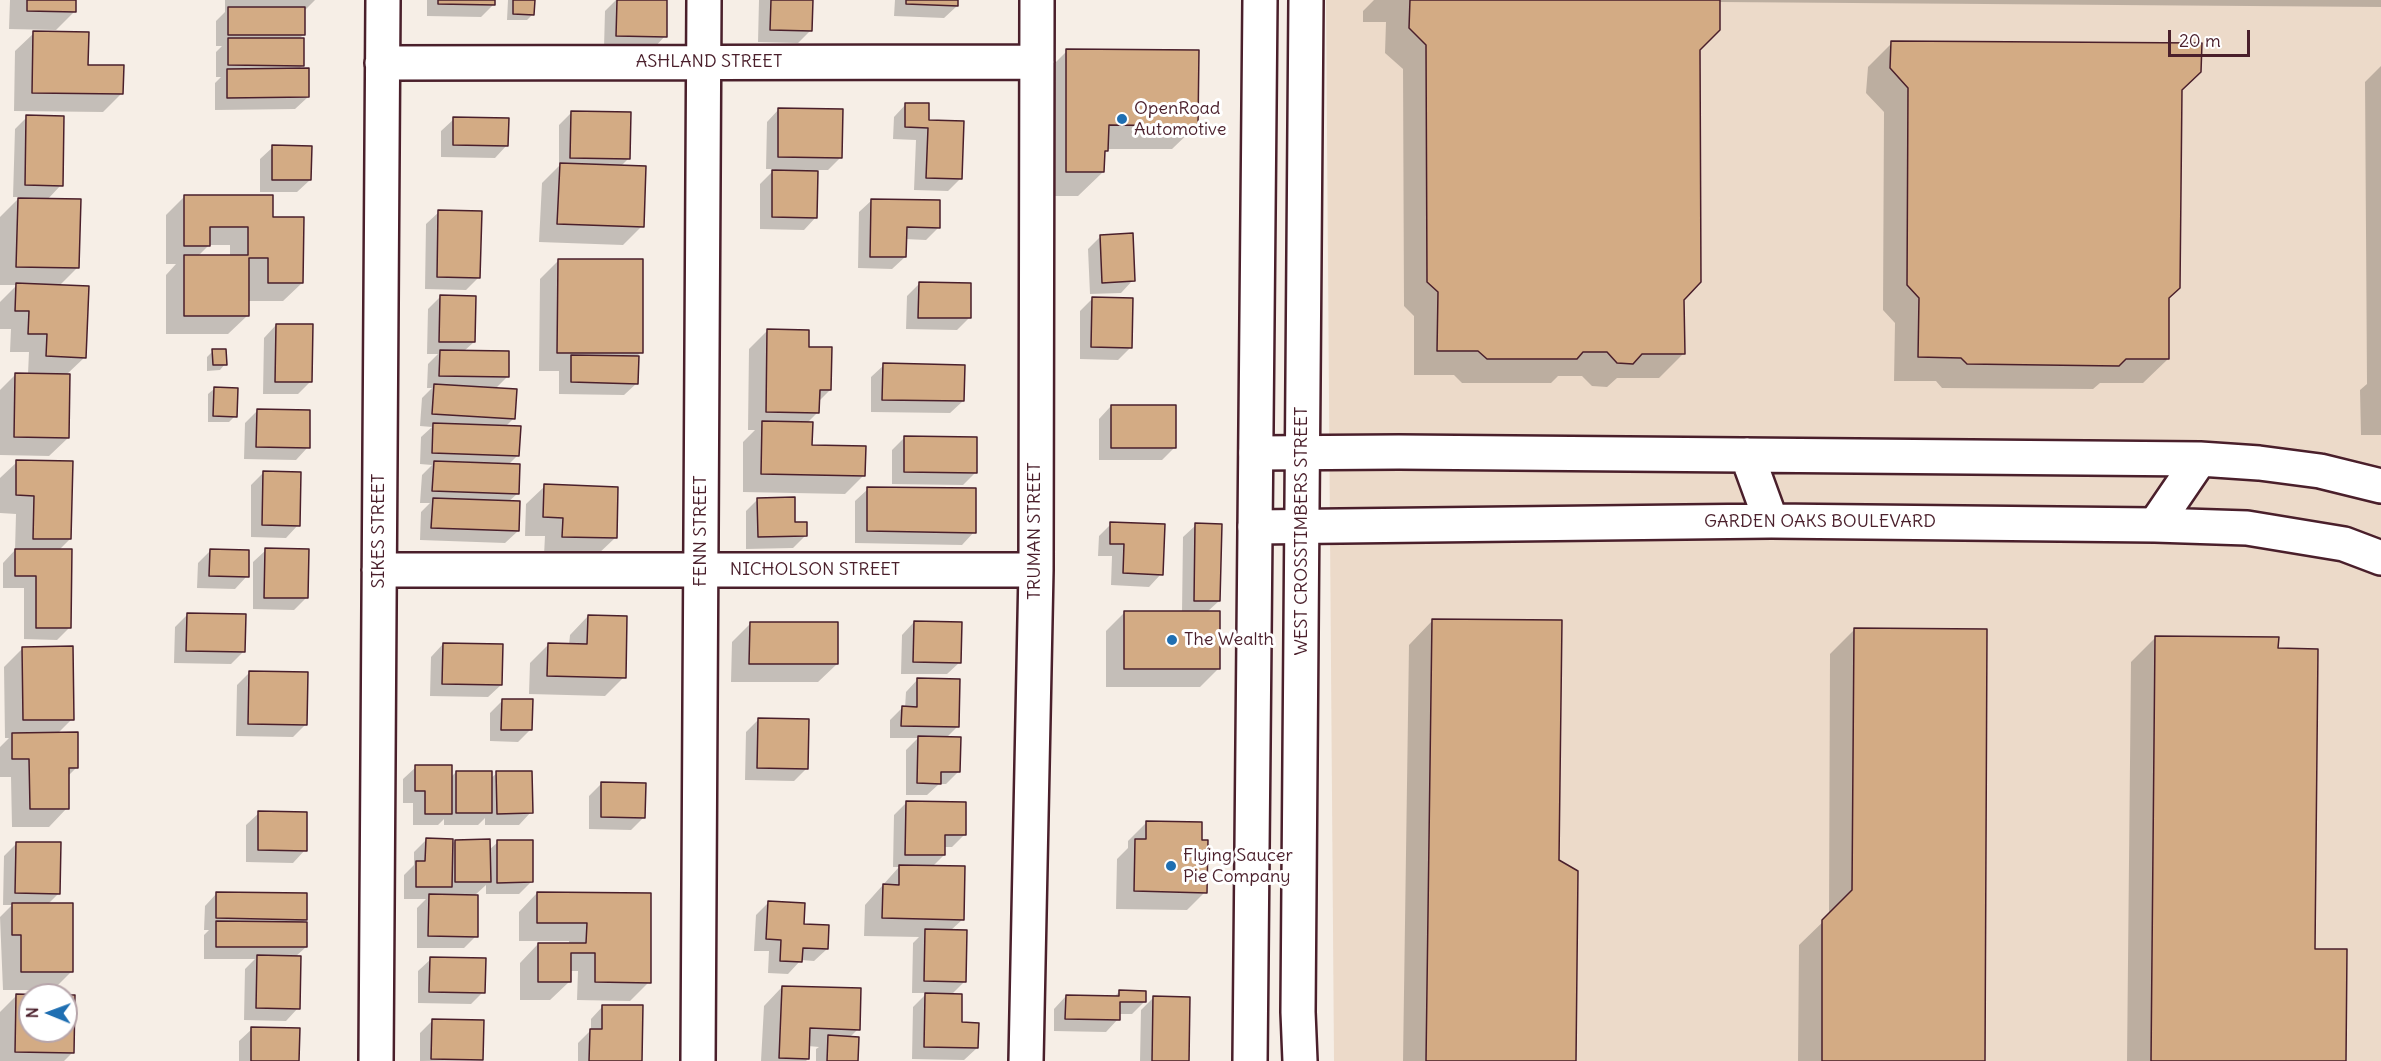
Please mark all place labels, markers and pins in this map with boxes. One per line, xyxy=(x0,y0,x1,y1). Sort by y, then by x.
place label: OpenRoad Automotive xyxy=(1134,98,1227,140)
marker: OpenRoad Automotive xyxy=(1115,112,1129,126)
place label: The Wealth xyxy=(1184,629,1274,651)
marker: The Wealth xyxy=(1165,633,1179,647)
place label: Flying Saucer Pie Company xyxy=(1183,845,1293,888)
marker: Flying Saucer Pie Company xyxy=(1164,859,1178,873)

